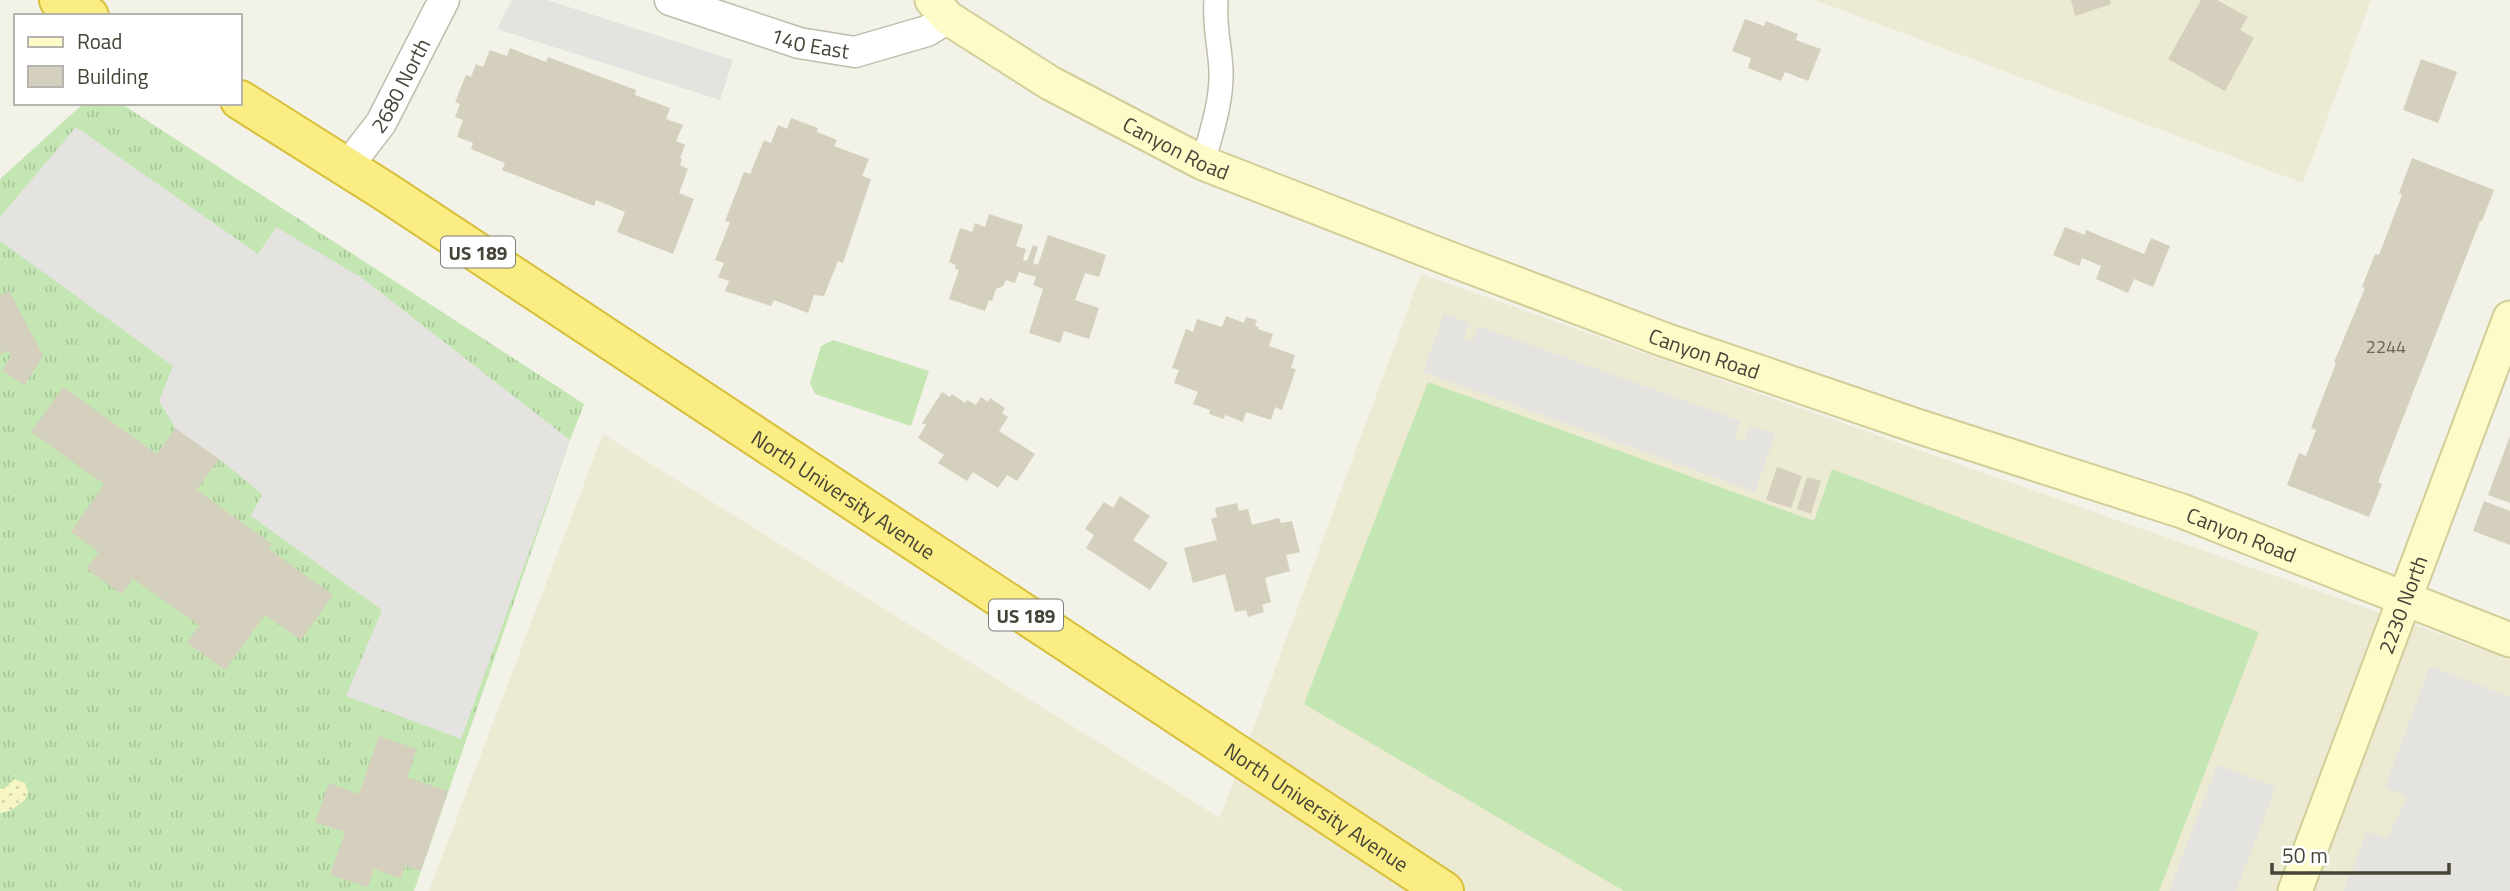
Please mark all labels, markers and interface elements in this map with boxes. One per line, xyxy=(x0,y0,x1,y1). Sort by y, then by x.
legend xyxy=(14,14,242,105)
street label: 140 East xyxy=(767,19,852,67)
text: Road xyxy=(77,25,122,57)
street label: 2680 North xyxy=(363,32,438,140)
text: Building xyxy=(77,60,149,92)
street label: Canyon Road xyxy=(1117,108,1234,188)
road number: US 189 xyxy=(441,236,515,268)
street label: Canyon Road xyxy=(1644,319,1764,387)
house number: 2244 xyxy=(2366,333,2406,360)
street label: North University Avenue xyxy=(745,422,942,567)
street label: Canyon Road xyxy=(2182,498,2301,570)
street label: 2230 North xyxy=(2369,551,2436,658)
road number: US 189 xyxy=(989,600,1063,630)
street label: North University Avenue xyxy=(1218,734,1415,880)
scale bar xyxy=(2272,832,2449,876)
text: 50 m xyxy=(2282,839,2328,871)

